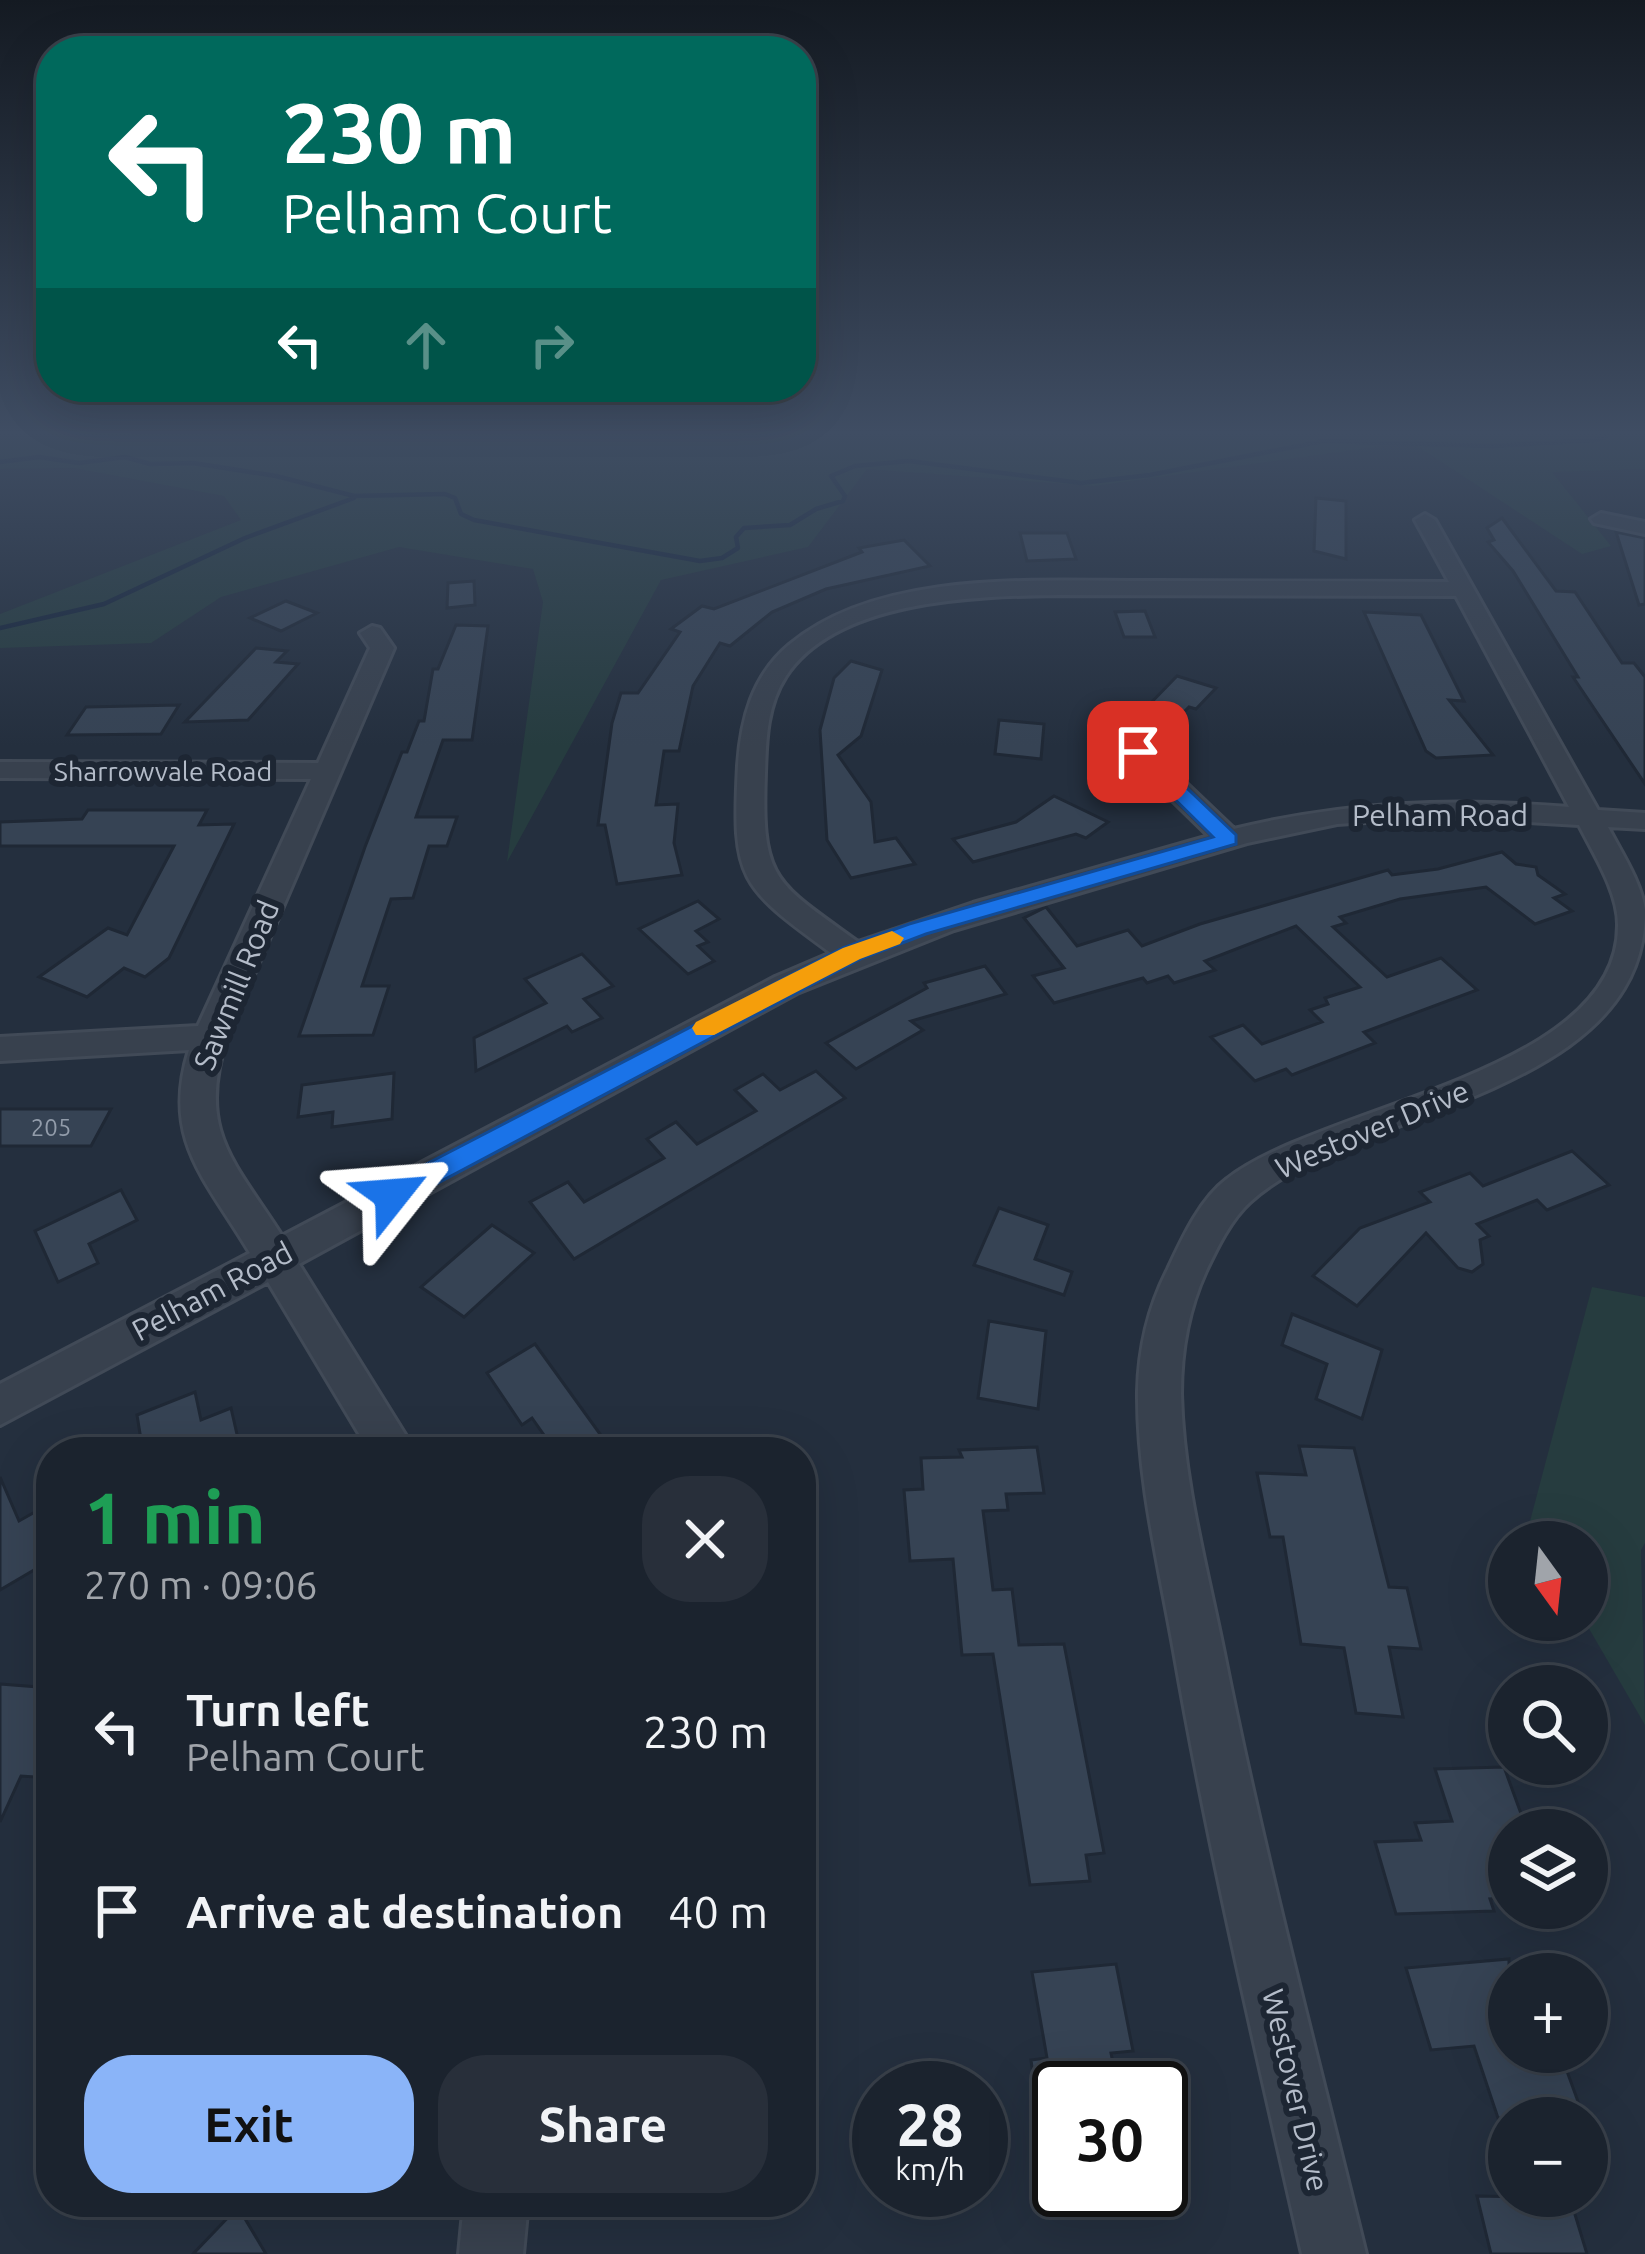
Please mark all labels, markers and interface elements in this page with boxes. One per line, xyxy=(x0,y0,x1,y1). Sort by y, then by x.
icon: left xyxy=(84,84,240,240)
text: 230 m xyxy=(282,85,516,179)
text: Pelham Court xyxy=(282,183,612,243)
icon: left xyxy=(267,312,333,378)
icon: ahead xyxy=(393,312,459,378)
icon: right xyxy=(519,312,585,378)
pin xyxy=(1087,701,1189,803)
icon: arrive xyxy=(1105,719,1171,785)
street label: Sharrowvale Road xyxy=(54,756,272,786)
street label: Pelham Road xyxy=(1352,798,1528,832)
street label: Sawmill Road xyxy=(187,895,285,1075)
street label: Westover Drive xyxy=(1270,1073,1474,1185)
house number: 205 xyxy=(31,1114,71,1141)
position arrow xyxy=(329,1132,455,1258)
street label: Pelham Road xyxy=(126,1235,298,1347)
button: close xyxy=(642,1476,768,1602)
text: 1 min xyxy=(84,1477,266,1558)
north arrow xyxy=(1488,1521,1608,1641)
map controls xyxy=(1488,1521,1608,2217)
text: 270 m · 09:06 xyxy=(84,1563,318,1606)
button: search xyxy=(1488,1665,1608,1785)
text: Turn left xyxy=(186,1684,370,1735)
icon: left xyxy=(84,1698,150,1764)
text: 230 m xyxy=(643,1706,768,1757)
text: Pelham Court xyxy=(186,1735,424,1778)
button: layers xyxy=(1488,1809,1608,1929)
icon: arrive xyxy=(84,1878,150,1944)
text: Arrive at destination xyxy=(186,1886,623,1937)
text: 40 m xyxy=(668,1886,768,1937)
button: + xyxy=(1488,1953,1608,2073)
street label: Westover Drive xyxy=(1256,1986,1336,2194)
button: Exit xyxy=(84,2055,414,2193)
button: Share xyxy=(438,2055,768,2193)
speed limit sign: 30 xyxy=(1032,2061,1188,2217)
text: 28 xyxy=(896,2090,964,2157)
button: − xyxy=(1488,2097,1608,2217)
text: km/h xyxy=(895,2152,965,2186)

